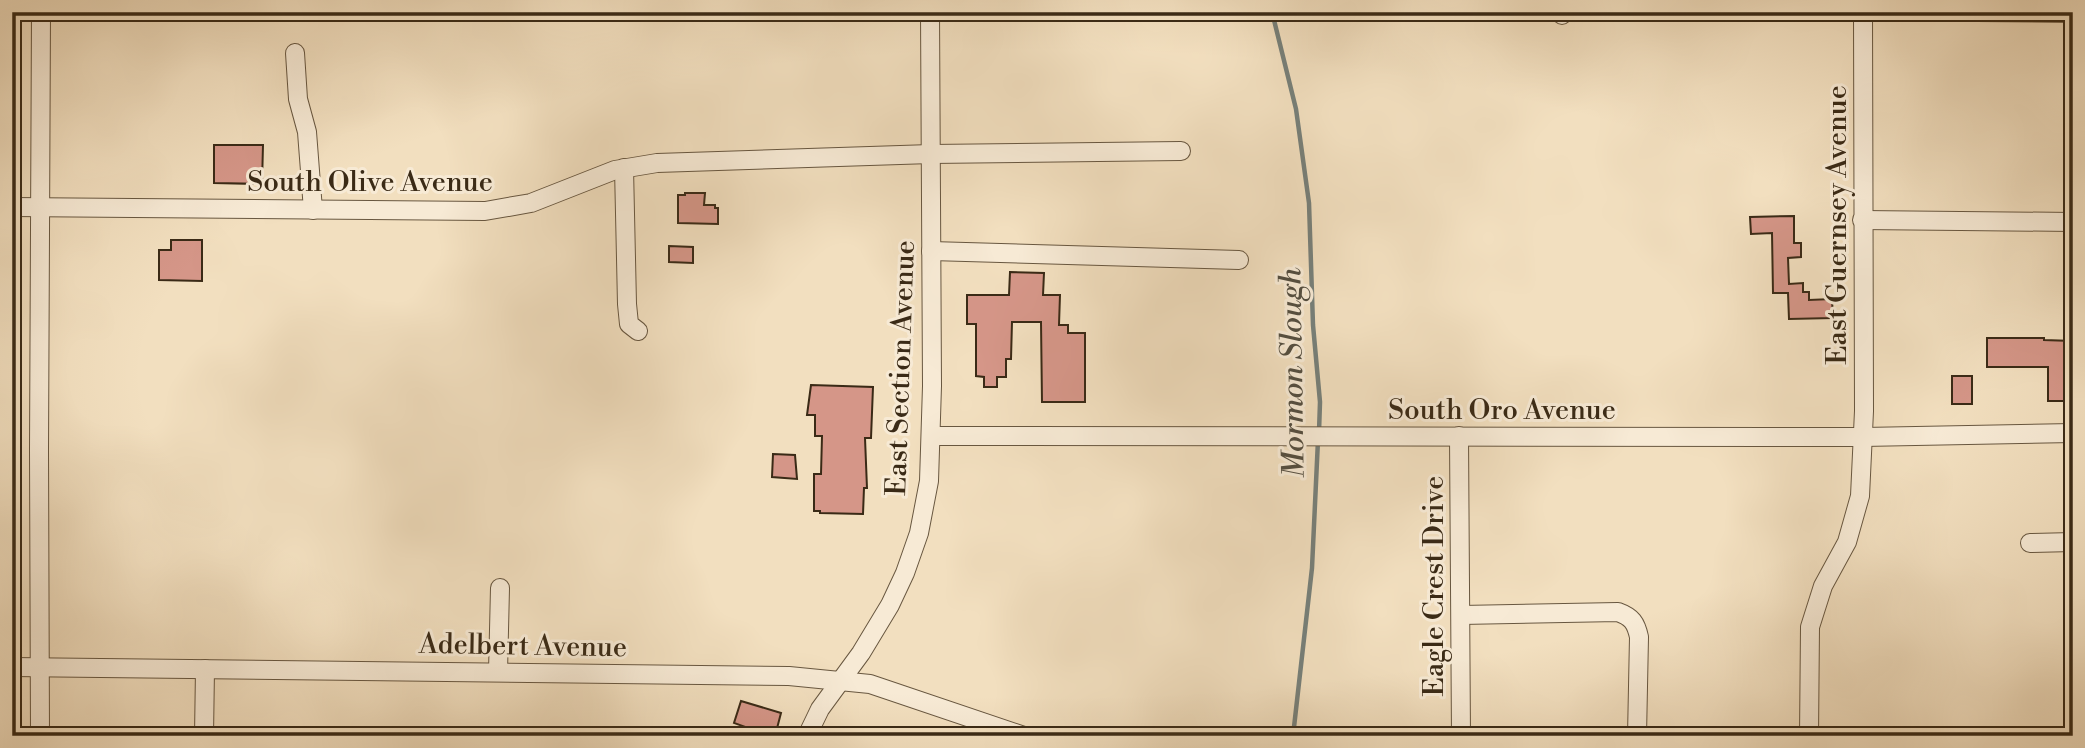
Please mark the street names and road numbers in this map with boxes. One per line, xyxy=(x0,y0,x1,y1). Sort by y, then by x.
street label: East Guernsey Avenue xyxy=(1820,85,1855,365)
street label: South Olive Avenue xyxy=(247,165,493,200)
street label: East Section Avenue xyxy=(879,240,923,496)
street label: South Oro Avenue xyxy=(1388,393,1616,428)
street label: Eagle Crest Drive xyxy=(1417,476,1452,696)
street label: Adelbert Avenue xyxy=(418,627,627,665)

